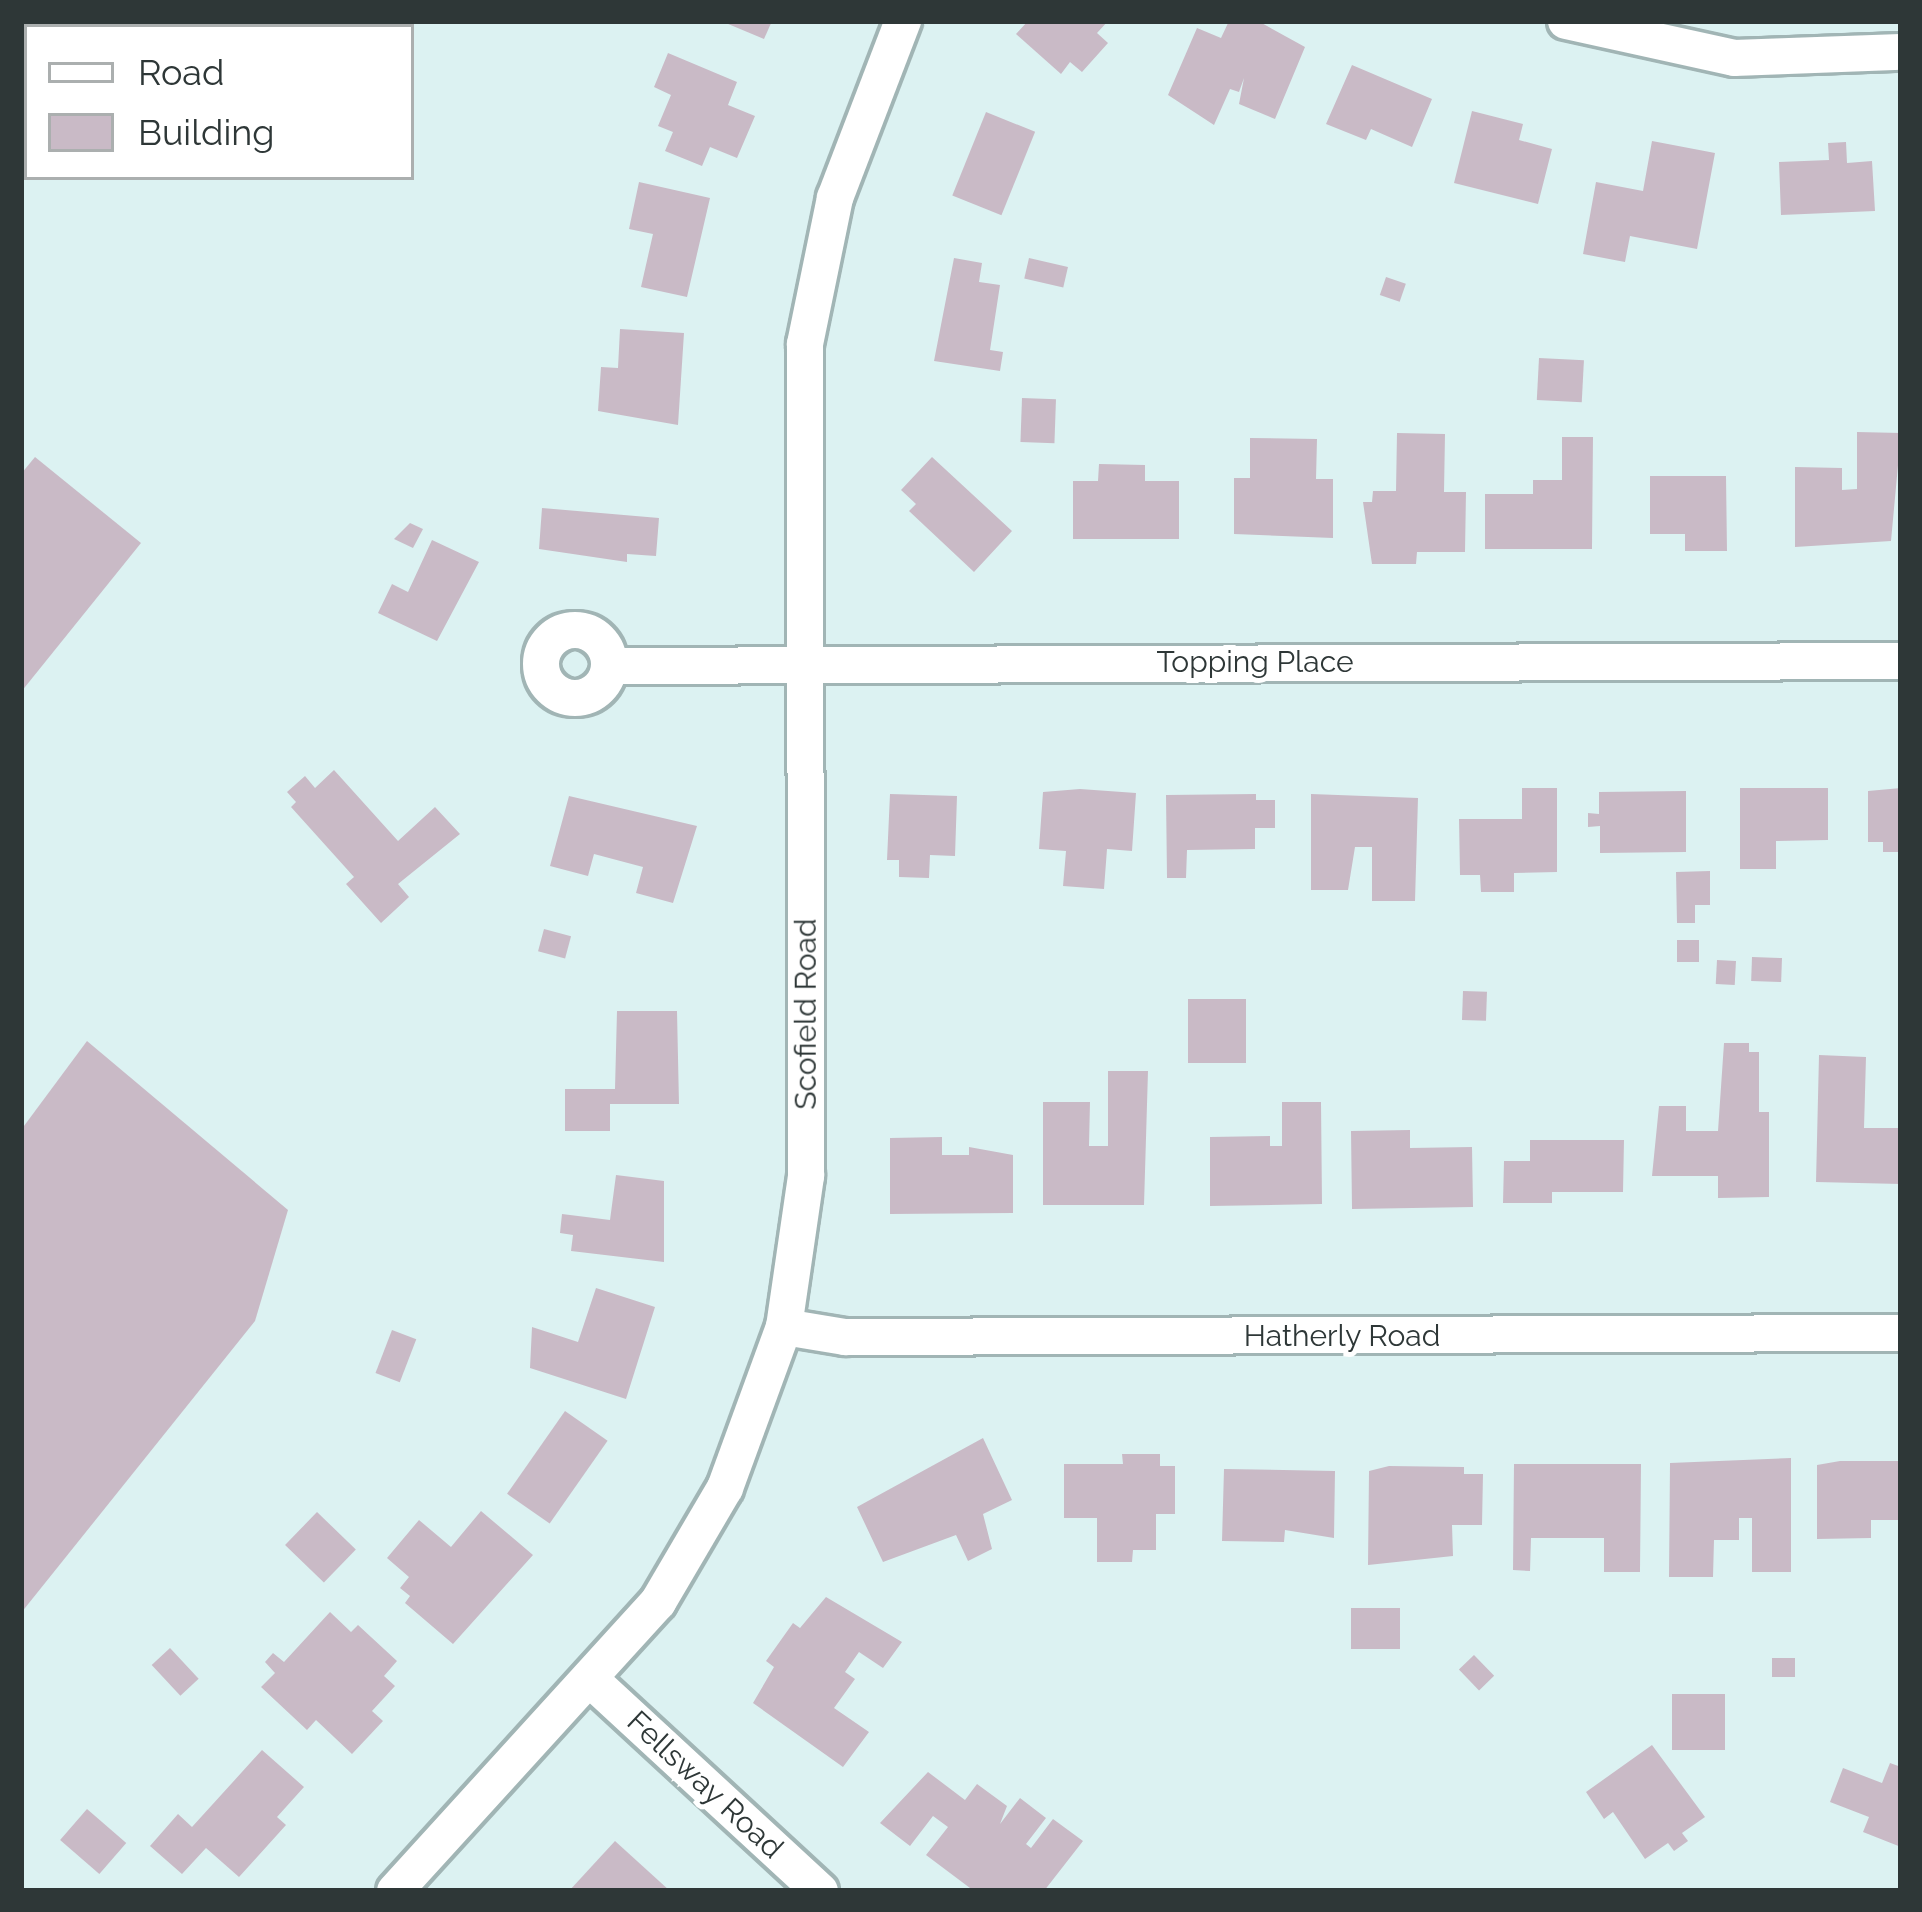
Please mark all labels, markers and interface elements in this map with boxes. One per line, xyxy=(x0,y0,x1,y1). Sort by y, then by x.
legend xyxy=(24,24,414,180)
text: Road xyxy=(138,51,224,93)
text: Building xyxy=(138,111,274,153)
street label: Topping Place xyxy=(1156,644,1354,680)
street label: Scofield Road xyxy=(788,918,824,1110)
street label: Hatherly Road xyxy=(1243,1318,1441,1354)
street label: Fellsway Road xyxy=(619,1703,791,1867)

